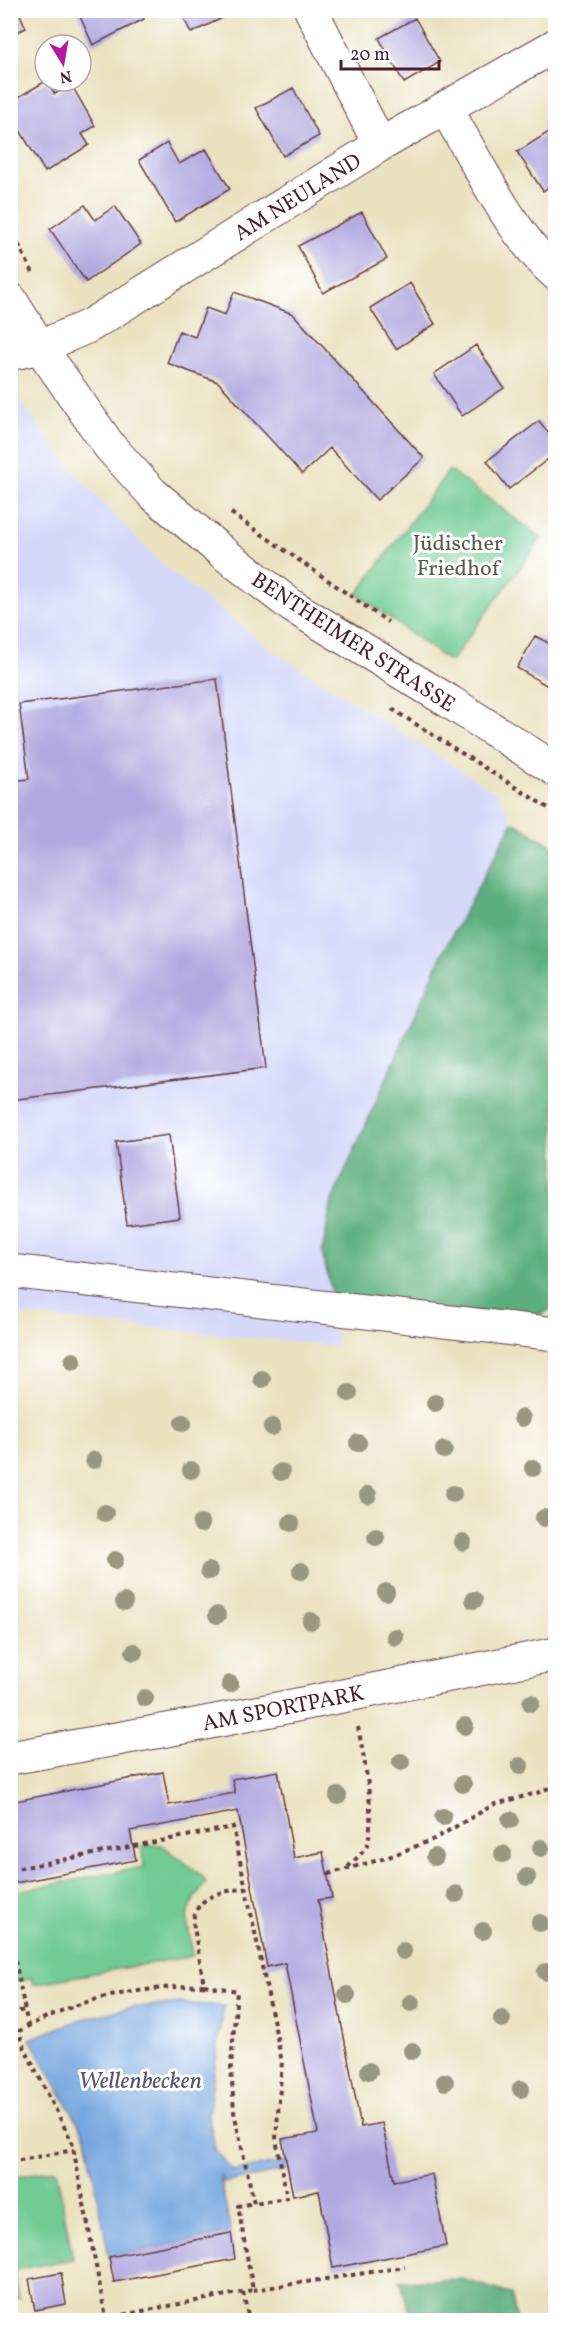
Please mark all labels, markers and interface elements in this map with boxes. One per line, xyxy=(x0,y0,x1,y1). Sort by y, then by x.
north arrow xyxy=(33,33,93,93)
scale bar xyxy=(341,33,438,71)
text: 20 m xyxy=(350,43,390,68)
text: N xyxy=(57,64,73,88)
street label: AM NEULAND xyxy=(229,147,368,250)
park label: Jüdischer Friedhof xyxy=(413,529,503,585)
street label: BENTHEIMER STRASSE xyxy=(244,565,461,721)
street label: AM SPORTPARK xyxy=(200,1679,367,1740)
water label: Wellenbecken xyxy=(78,2065,202,2099)

